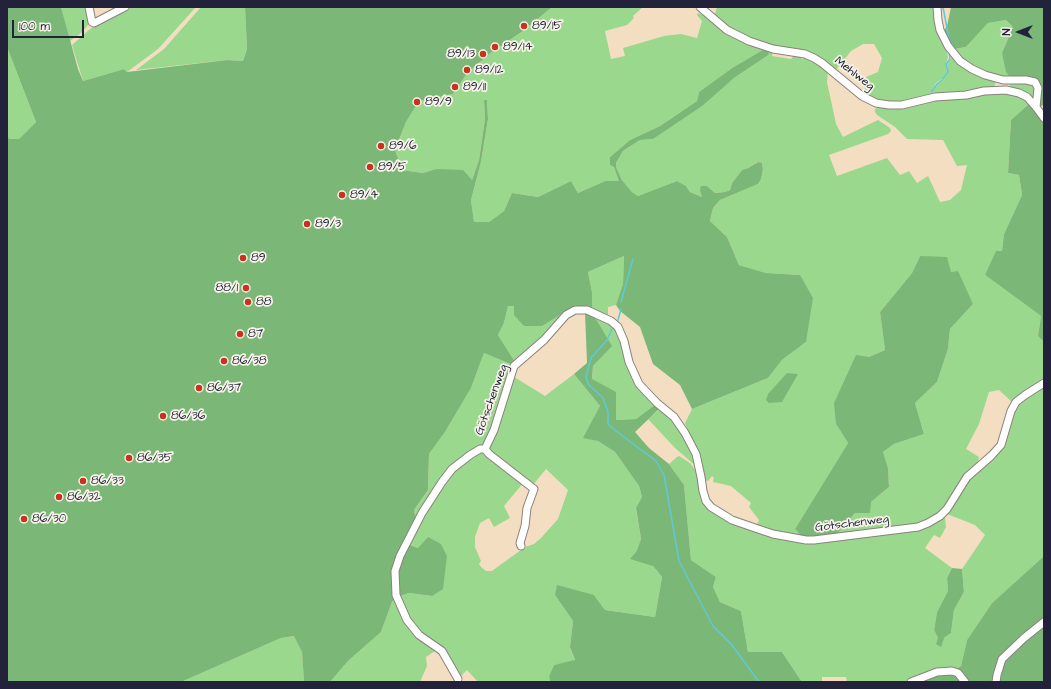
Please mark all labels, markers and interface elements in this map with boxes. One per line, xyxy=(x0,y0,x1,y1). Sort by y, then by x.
scale bar xyxy=(14,12,86,38)
north arrow xyxy=(999,12,1039,52)
text: 100 m xyxy=(19,18,50,35)
place label: 89/15 xyxy=(532,19,562,33)
marker: 89/15 xyxy=(519,21,529,31)
text: N xyxy=(999,29,1014,35)
place label: 89/14 xyxy=(503,40,533,54)
marker: 89/14 xyxy=(490,42,500,52)
place label: 89/13 xyxy=(447,47,475,61)
marker: 89/13 xyxy=(478,49,488,59)
street label: Mehlweg xyxy=(831,54,877,94)
place label: 89/12 xyxy=(475,63,503,77)
marker: 89/12 xyxy=(462,65,472,75)
place label: 89/11 xyxy=(463,80,486,94)
marker: 89/11 xyxy=(450,82,460,92)
place label: 89/9 xyxy=(425,95,452,109)
marker: 89/9 xyxy=(412,97,422,107)
place label: 89/6 xyxy=(389,139,417,153)
marker: 89/6 xyxy=(376,141,386,151)
place label: 89/5 xyxy=(378,160,407,174)
marker: 89/5 xyxy=(365,162,375,172)
place label: 89/4 xyxy=(350,188,378,202)
marker: 89/4 xyxy=(337,190,347,200)
place label: 89/3 xyxy=(315,217,341,231)
marker: 89/3 xyxy=(302,219,312,229)
place label: 89 xyxy=(251,251,266,265)
marker: 89 xyxy=(238,253,248,263)
place label: 88/1 xyxy=(215,281,238,295)
marker: 88/1 xyxy=(241,283,251,293)
place label: 88 xyxy=(256,295,272,309)
marker: 88 xyxy=(243,297,253,307)
place label: 87 xyxy=(248,327,263,341)
marker: 87 xyxy=(235,329,245,339)
place label: 86/38 xyxy=(232,354,267,368)
marker: 86/38 xyxy=(219,356,229,366)
street label: Götschenweg xyxy=(473,363,511,437)
place label: 86/37 xyxy=(207,381,241,395)
marker: 86/37 xyxy=(194,383,204,393)
place label: 86/36 xyxy=(171,409,205,423)
marker: 86/36 xyxy=(158,411,168,421)
place label: 86/35 xyxy=(137,451,172,465)
marker: 86/35 xyxy=(124,453,134,463)
place label: 86/33 xyxy=(91,474,124,488)
marker: 86/33 xyxy=(78,476,88,486)
place label: 86/32 xyxy=(67,490,101,504)
marker: 86/32 xyxy=(54,492,64,502)
place label: 86/30 xyxy=(32,512,66,526)
street label: Götschenweg xyxy=(814,512,890,536)
marker: 86/30 xyxy=(19,514,29,524)

